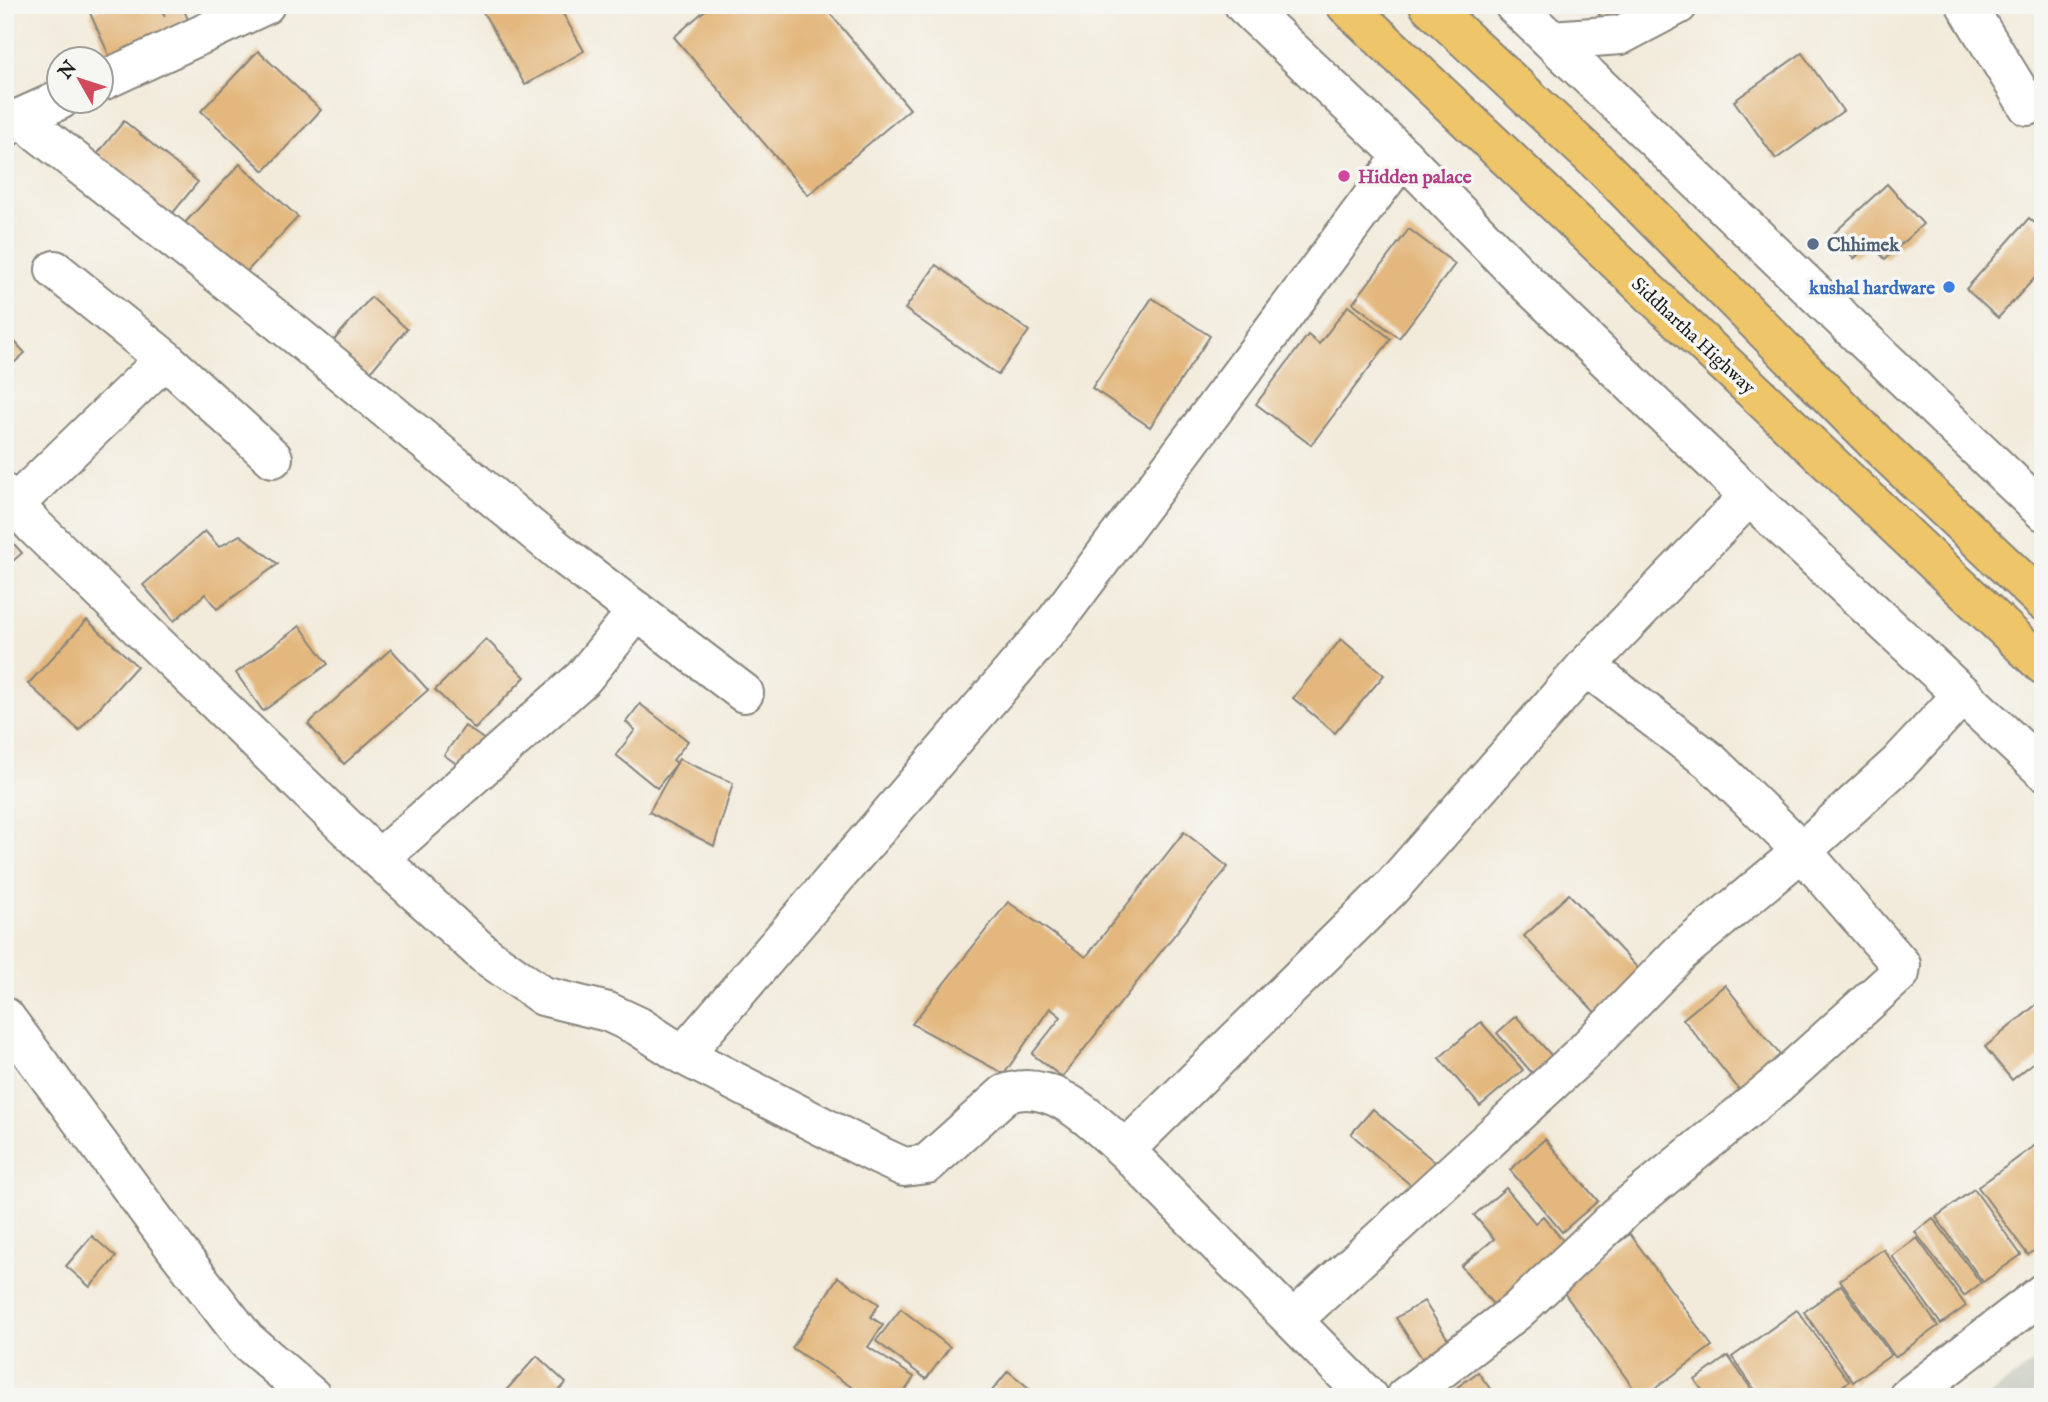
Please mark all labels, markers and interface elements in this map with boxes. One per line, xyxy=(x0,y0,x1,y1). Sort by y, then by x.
north arrow xyxy=(46,46,116,116)
text: N xyxy=(53,56,83,85)
place label: Hidden palace xyxy=(1358,166,1472,190)
marker: Hidden palace xyxy=(1336,168,1352,184)
place label: Chhimek xyxy=(1827,234,1900,258)
marker: Chhimek xyxy=(1805,236,1821,252)
street label: Siddhartha Highway xyxy=(1626,273,1760,400)
place label: kushal hardware xyxy=(1808,277,1935,301)
marker: kushal hardware xyxy=(1941,279,1957,295)

